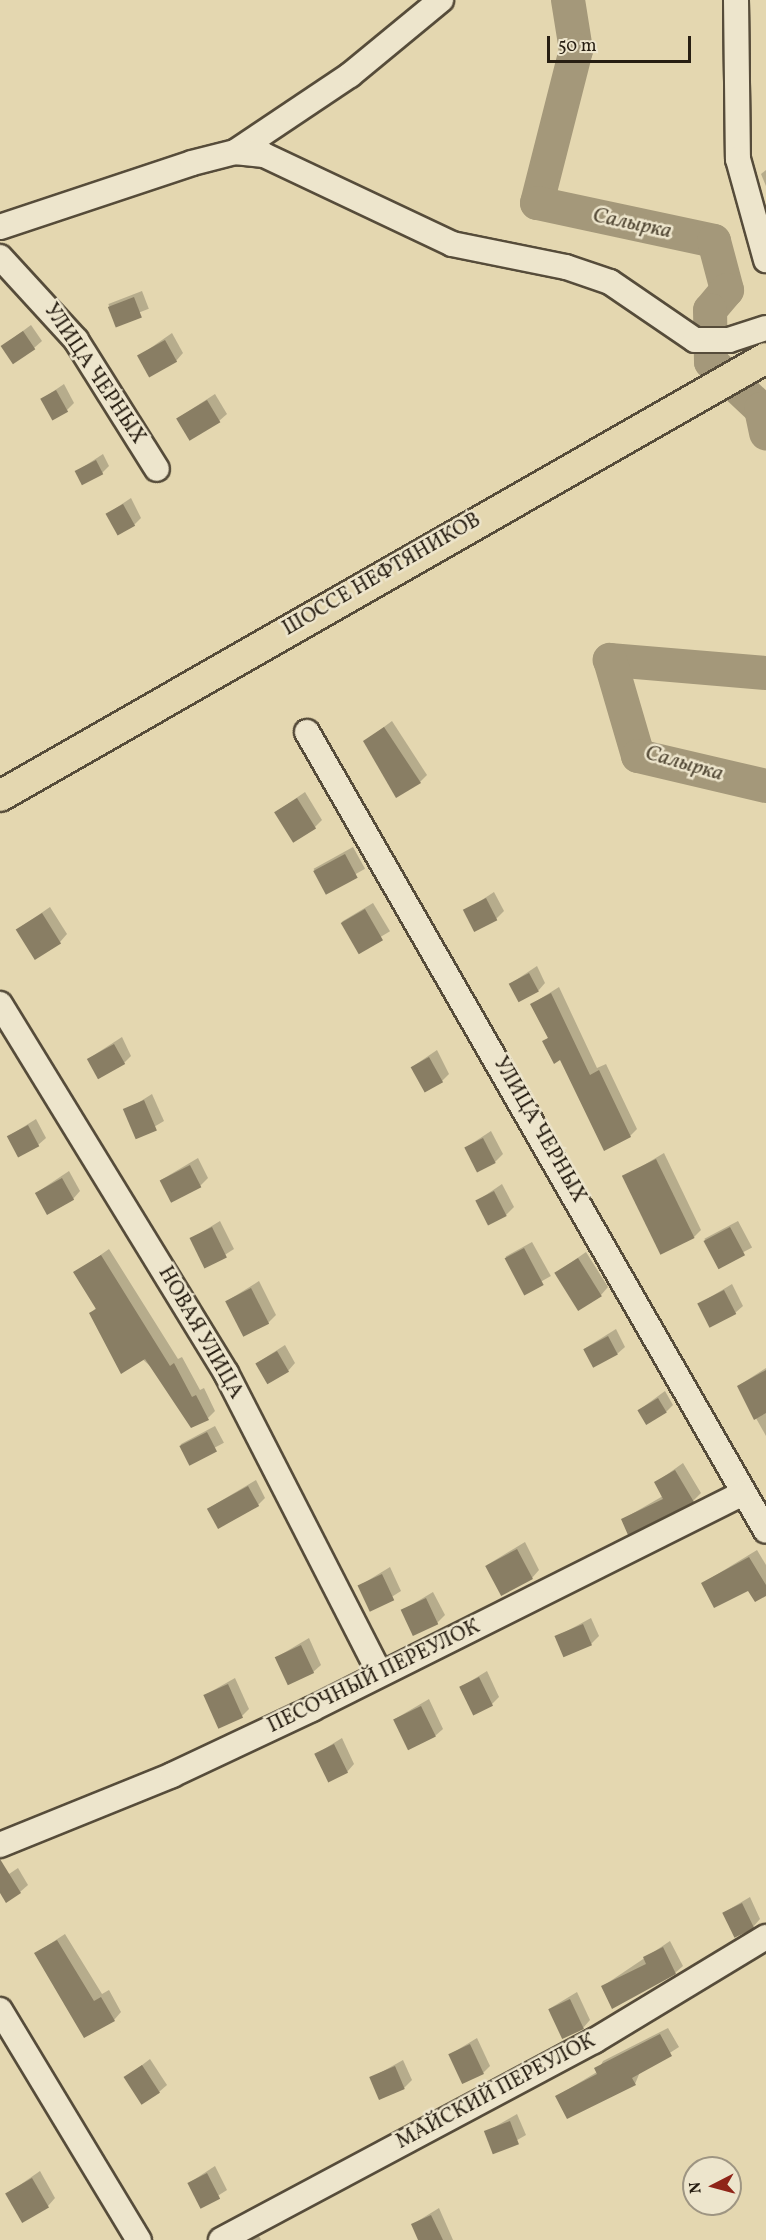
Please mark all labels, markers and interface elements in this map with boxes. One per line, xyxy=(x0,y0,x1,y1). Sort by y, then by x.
scale bar xyxy=(550,24,694,62)
text: 50 m xyxy=(558,34,597,59)
water label: Салырка xyxy=(590,203,674,245)
street label: УЛИЦА ЧЕРНЫХ xyxy=(38,299,150,449)
street label: ШОССЕ НЕФТЯНИКОВ xyxy=(278,508,486,642)
water label: Салырка xyxy=(642,740,726,788)
street label: УЛИЦА ЧЕРНЫХ xyxy=(487,1053,591,1207)
street label: НОВАЯ УЛИЦА xyxy=(152,1262,248,1404)
street label: ПЕСОЧНЫЙ ПЕРЕУЛОК xyxy=(264,1615,484,1739)
street label: МАЙСКИЙ ПЕРЕУЛОК xyxy=(392,2029,600,2155)
north arrow xyxy=(682,2156,742,2216)
text: N xyxy=(685,2181,708,2195)

